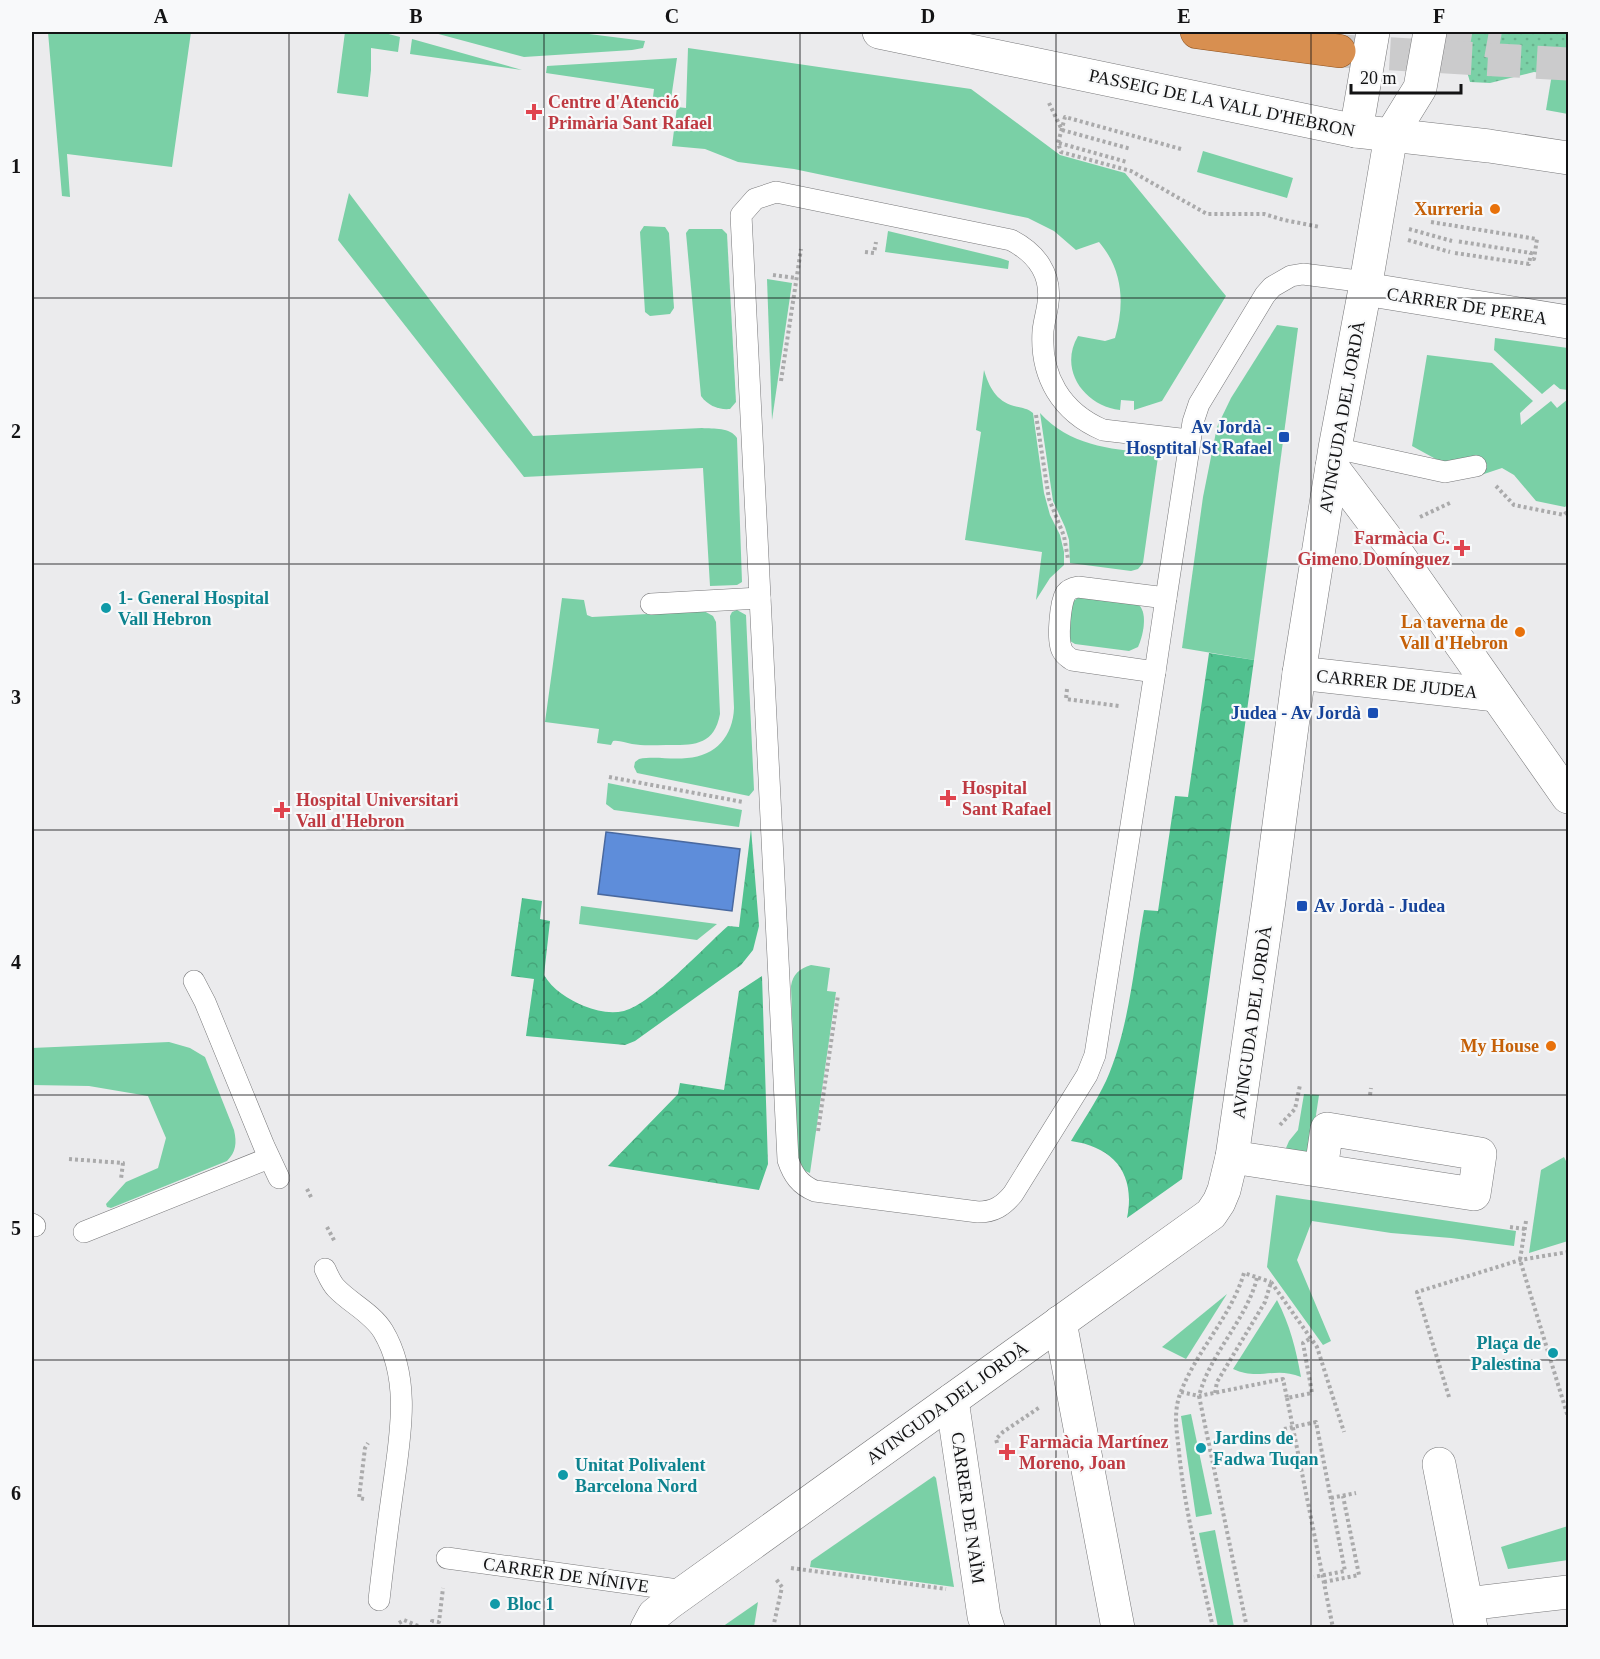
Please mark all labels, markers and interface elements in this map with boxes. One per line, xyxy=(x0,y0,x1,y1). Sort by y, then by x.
text: A xyxy=(154,5,169,27)
text: B xyxy=(409,5,423,27)
text: C xyxy=(665,5,679,27)
text: D xyxy=(921,5,935,27)
text: E xyxy=(1177,5,1191,27)
text: F xyxy=(1433,5,1445,27)
scale bar xyxy=(1351,57,1460,95)
street label: PASSEIG DE LA VALL D'HEBRON xyxy=(1087,65,1357,141)
text: 20 m xyxy=(1360,68,1397,88)
place label: Centre d'Atenció Primària Sant Rafael xyxy=(548,92,712,133)
marker: Centre d'Atenció Primària Sant Rafael xyxy=(525,103,543,121)
text: 1 xyxy=(11,155,21,177)
place label: Xurreria xyxy=(1414,199,1483,219)
marker: Xurreria xyxy=(1488,202,1502,216)
street label: CARRER DE PEREA xyxy=(1385,283,1549,329)
street label: AVINGUDA DEL JORDÀ xyxy=(1314,319,1369,515)
place label: Av Jordà - Hosptital St Rafael xyxy=(1126,417,1272,458)
text: 2 xyxy=(11,420,21,442)
marker: Av Jordà - Hosptital St Rafael xyxy=(1277,430,1291,444)
place label: Farmàcia C. Gimeno Domínguez xyxy=(1298,528,1450,569)
marker: Farmàcia C. Gimeno Domínguez xyxy=(1455,541,1469,555)
place label: 1- General Hospital Vall Hebron xyxy=(118,588,269,629)
marker: 1- General Hospital Vall Hebron xyxy=(99,601,113,615)
place label: La taverna de Vall d'Hebron xyxy=(1399,612,1508,653)
marker: La taverna de Vall d'Hebron xyxy=(1513,625,1527,639)
street label: CARRER DE JUDEA xyxy=(1315,666,1479,702)
text: 3 xyxy=(11,686,21,708)
place label: Judea - Av Jordà xyxy=(1231,703,1361,723)
marker: Judea - Av Jordà xyxy=(1366,706,1380,720)
place label: Hospital Sant Rafael xyxy=(962,778,1052,819)
marker: Hospital Sant Rafael xyxy=(939,789,957,807)
place label: Hospital Universitari Vall d'Hebron xyxy=(296,790,459,831)
marker: Hospital Universitari Vall d'Hebron xyxy=(273,801,291,819)
place label: Av Jordà - Judea xyxy=(1314,896,1445,916)
marker: Av Jordà - Judea xyxy=(1295,899,1309,913)
street label: AVINGUDA DEL JORDÀ xyxy=(1228,924,1275,1120)
text: 4 xyxy=(11,951,21,973)
place label: My House xyxy=(1461,1036,1539,1056)
marker: My House xyxy=(1544,1039,1558,1053)
text: 5 xyxy=(11,1217,21,1239)
place label: Plaça de Palestina xyxy=(1471,1333,1541,1374)
street label: AVINGUDA DEL JORDÀ xyxy=(862,1337,1032,1468)
marker: Plaça de Palestina xyxy=(1546,1346,1560,1360)
place label: Jardins de Fadwa Tuqan xyxy=(1213,1428,1319,1469)
street label: CARRER DE NAÏM xyxy=(947,1431,989,1585)
place label: Farmàcia Martínez Moreno, Joan xyxy=(1019,1432,1168,1473)
marker: Jardins de Fadwa Tuqan xyxy=(1194,1441,1208,1455)
marker: Farmàcia Martínez Moreno, Joan xyxy=(1000,1445,1014,1459)
place label: Unitat Polivalent Barcelona Nord xyxy=(575,1455,706,1496)
marker: Unitat Polivalent Barcelona Nord xyxy=(556,1468,570,1482)
text: 6 xyxy=(11,1482,21,1504)
street label: CARRER DE NÍNIVE xyxy=(482,1552,650,1597)
place label: Bloc 1 xyxy=(507,1594,555,1614)
marker: Bloc 1 xyxy=(488,1597,502,1611)

